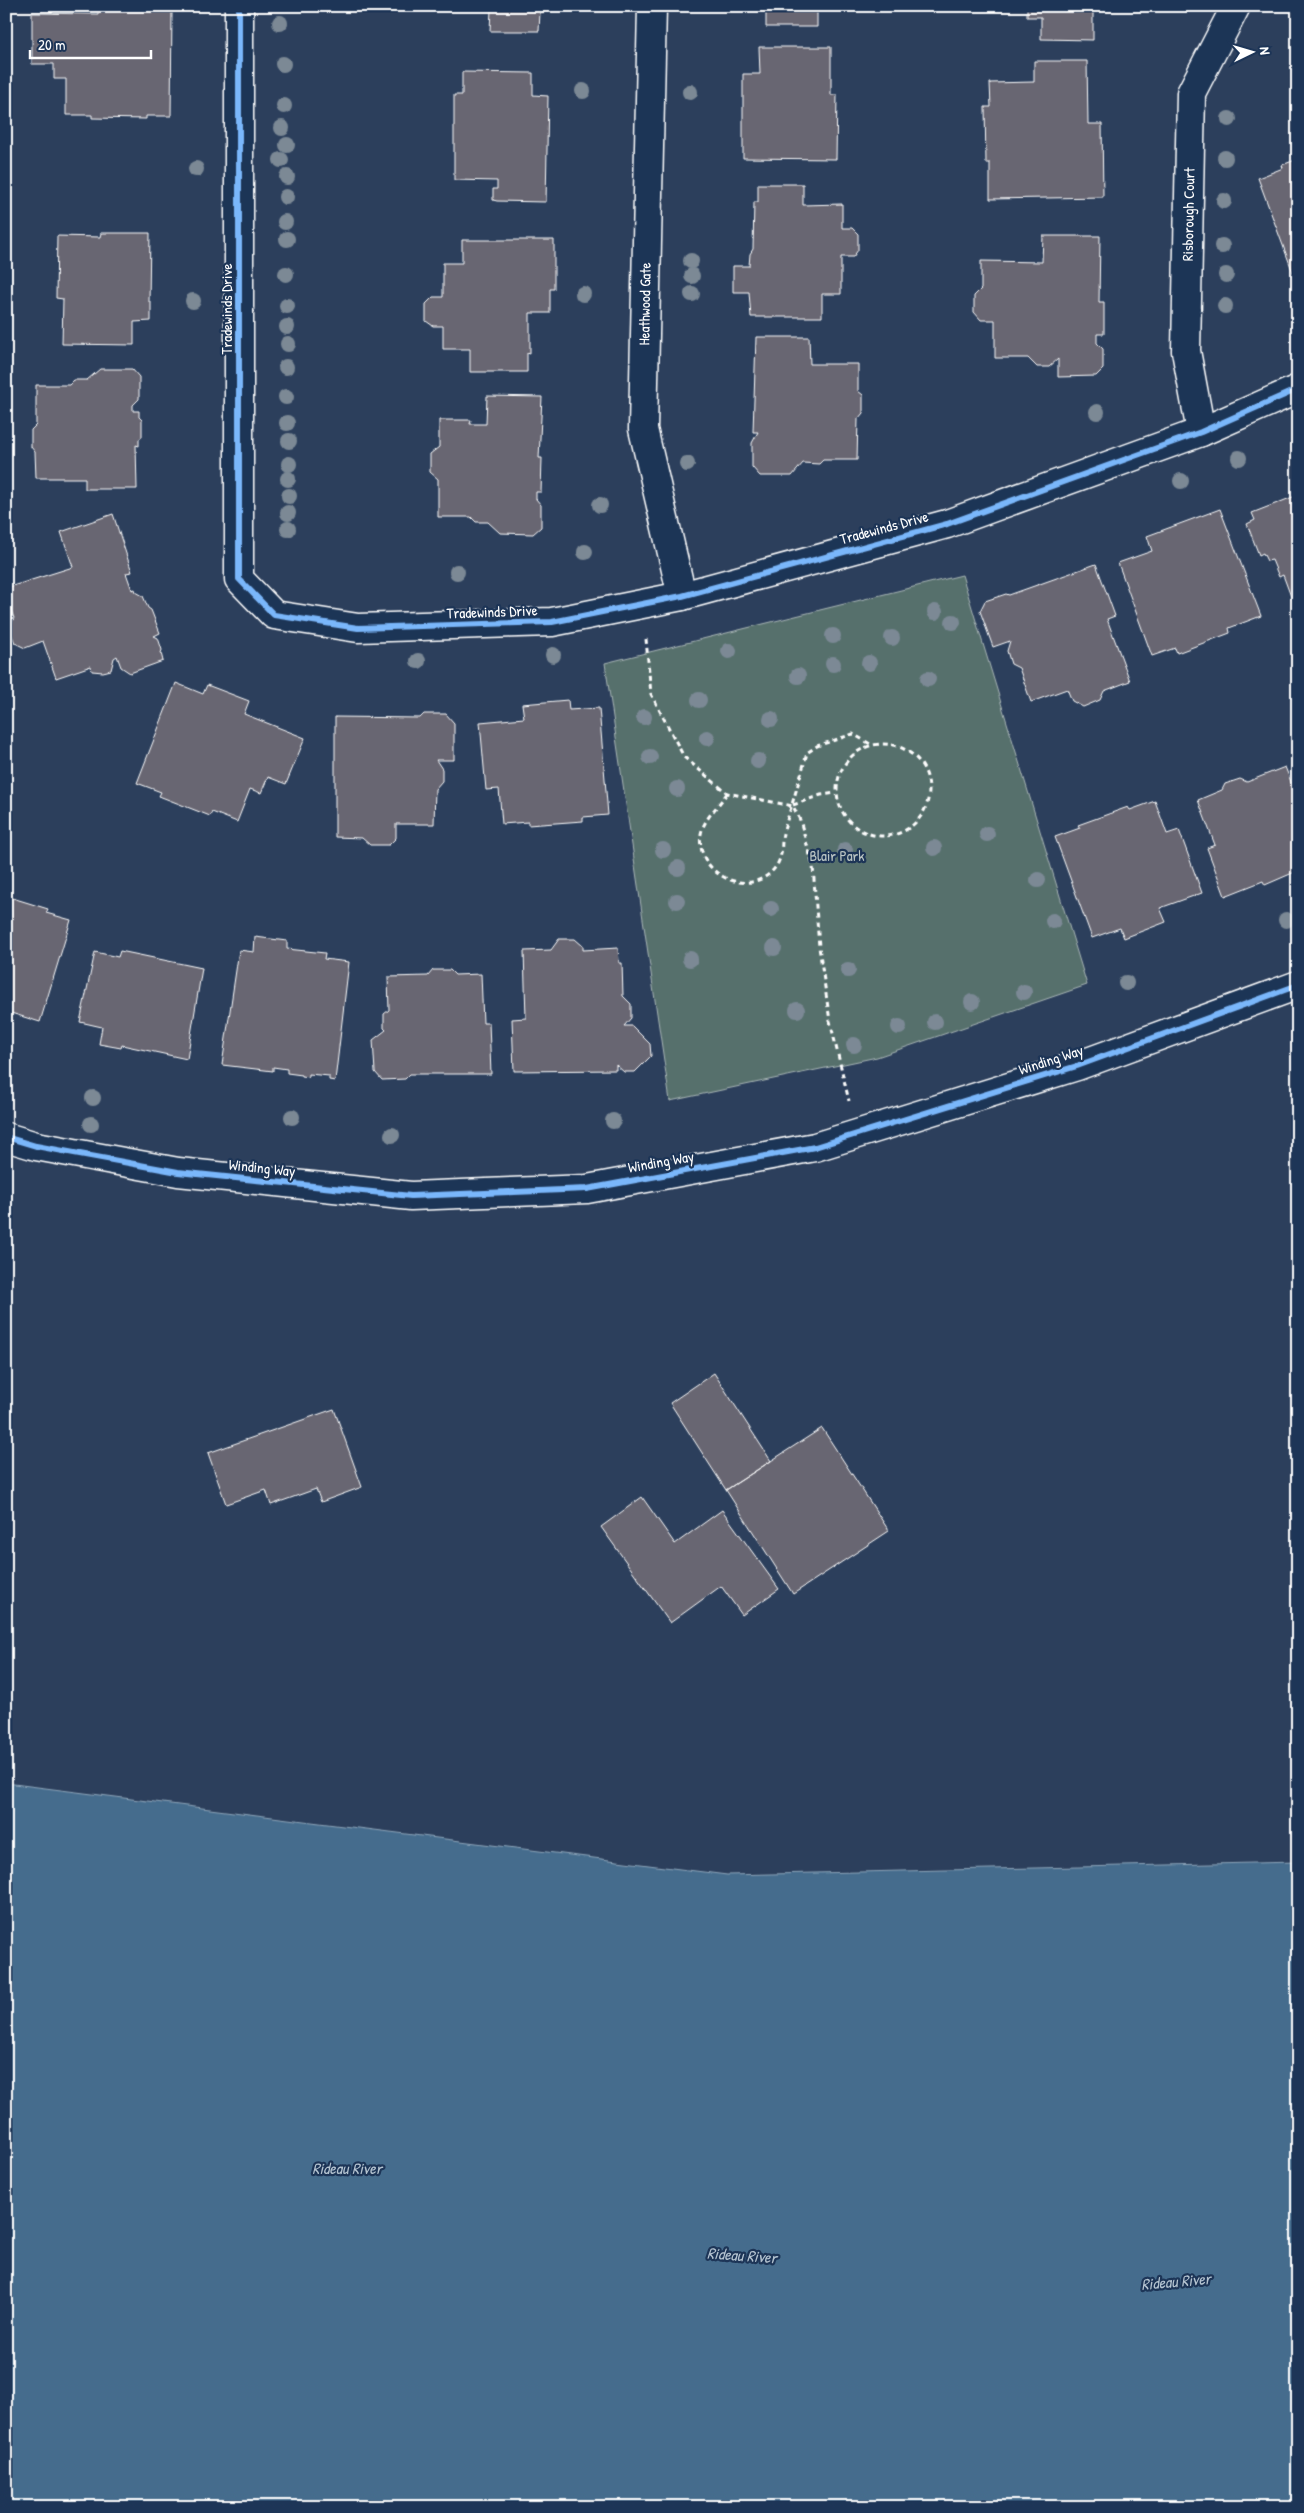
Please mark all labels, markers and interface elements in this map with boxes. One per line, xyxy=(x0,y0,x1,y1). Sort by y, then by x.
scale bar xyxy=(30,28,151,60)
north arrow xyxy=(1226,28,1276,78)
text: 20 m xyxy=(38,34,65,55)
text: N xyxy=(1256,46,1275,56)
street label: Risborough Court xyxy=(1177,166,1200,261)
street label: Heathwood Gate xyxy=(633,262,656,346)
street label: Tradewinds Drive xyxy=(216,264,237,354)
street label: Tradewinds Drive xyxy=(837,506,931,549)
street label: Tradewinds Drive xyxy=(446,599,538,624)
park label: Blair Park xyxy=(809,845,865,866)
street label: Winding Way xyxy=(1016,1039,1086,1080)
street label: Winding Way xyxy=(626,1145,696,1178)
street label: Winding Way xyxy=(228,1154,296,1181)
water label: Rideau River xyxy=(312,2157,384,2179)
water label: Rideau River xyxy=(707,2242,779,2269)
water label: Rideau River xyxy=(1140,2267,1213,2295)

